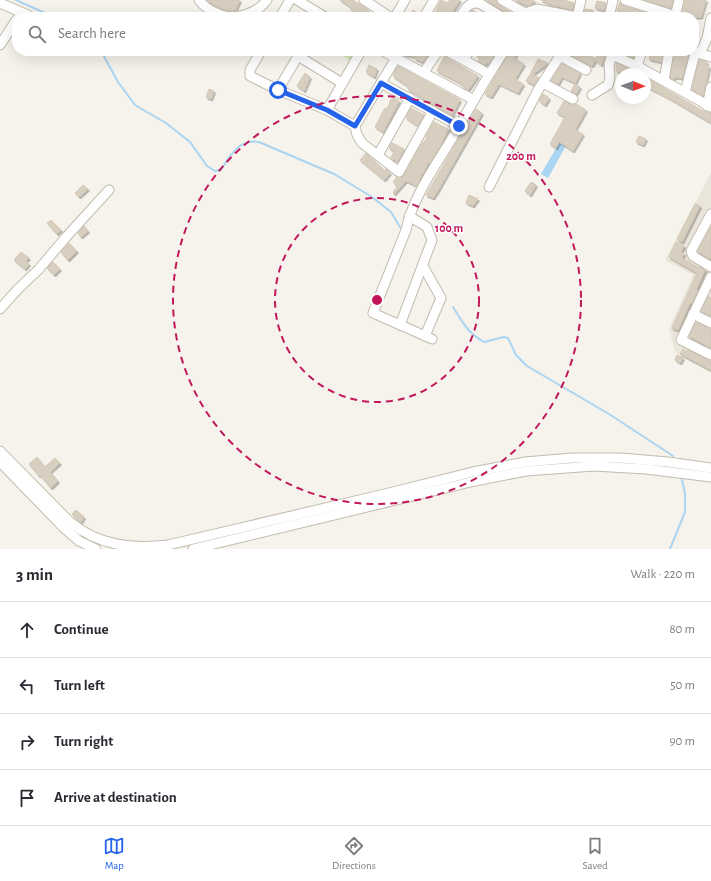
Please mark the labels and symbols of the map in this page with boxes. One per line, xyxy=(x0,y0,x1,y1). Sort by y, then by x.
north arrow xyxy=(615,68,651,104)
route start xyxy=(269,81,287,99)
route end xyxy=(450,117,468,135)
text: 200 m xyxy=(506,150,536,162)
text: 100 m xyxy=(435,222,463,234)
centre of rings xyxy=(370,293,384,307)

